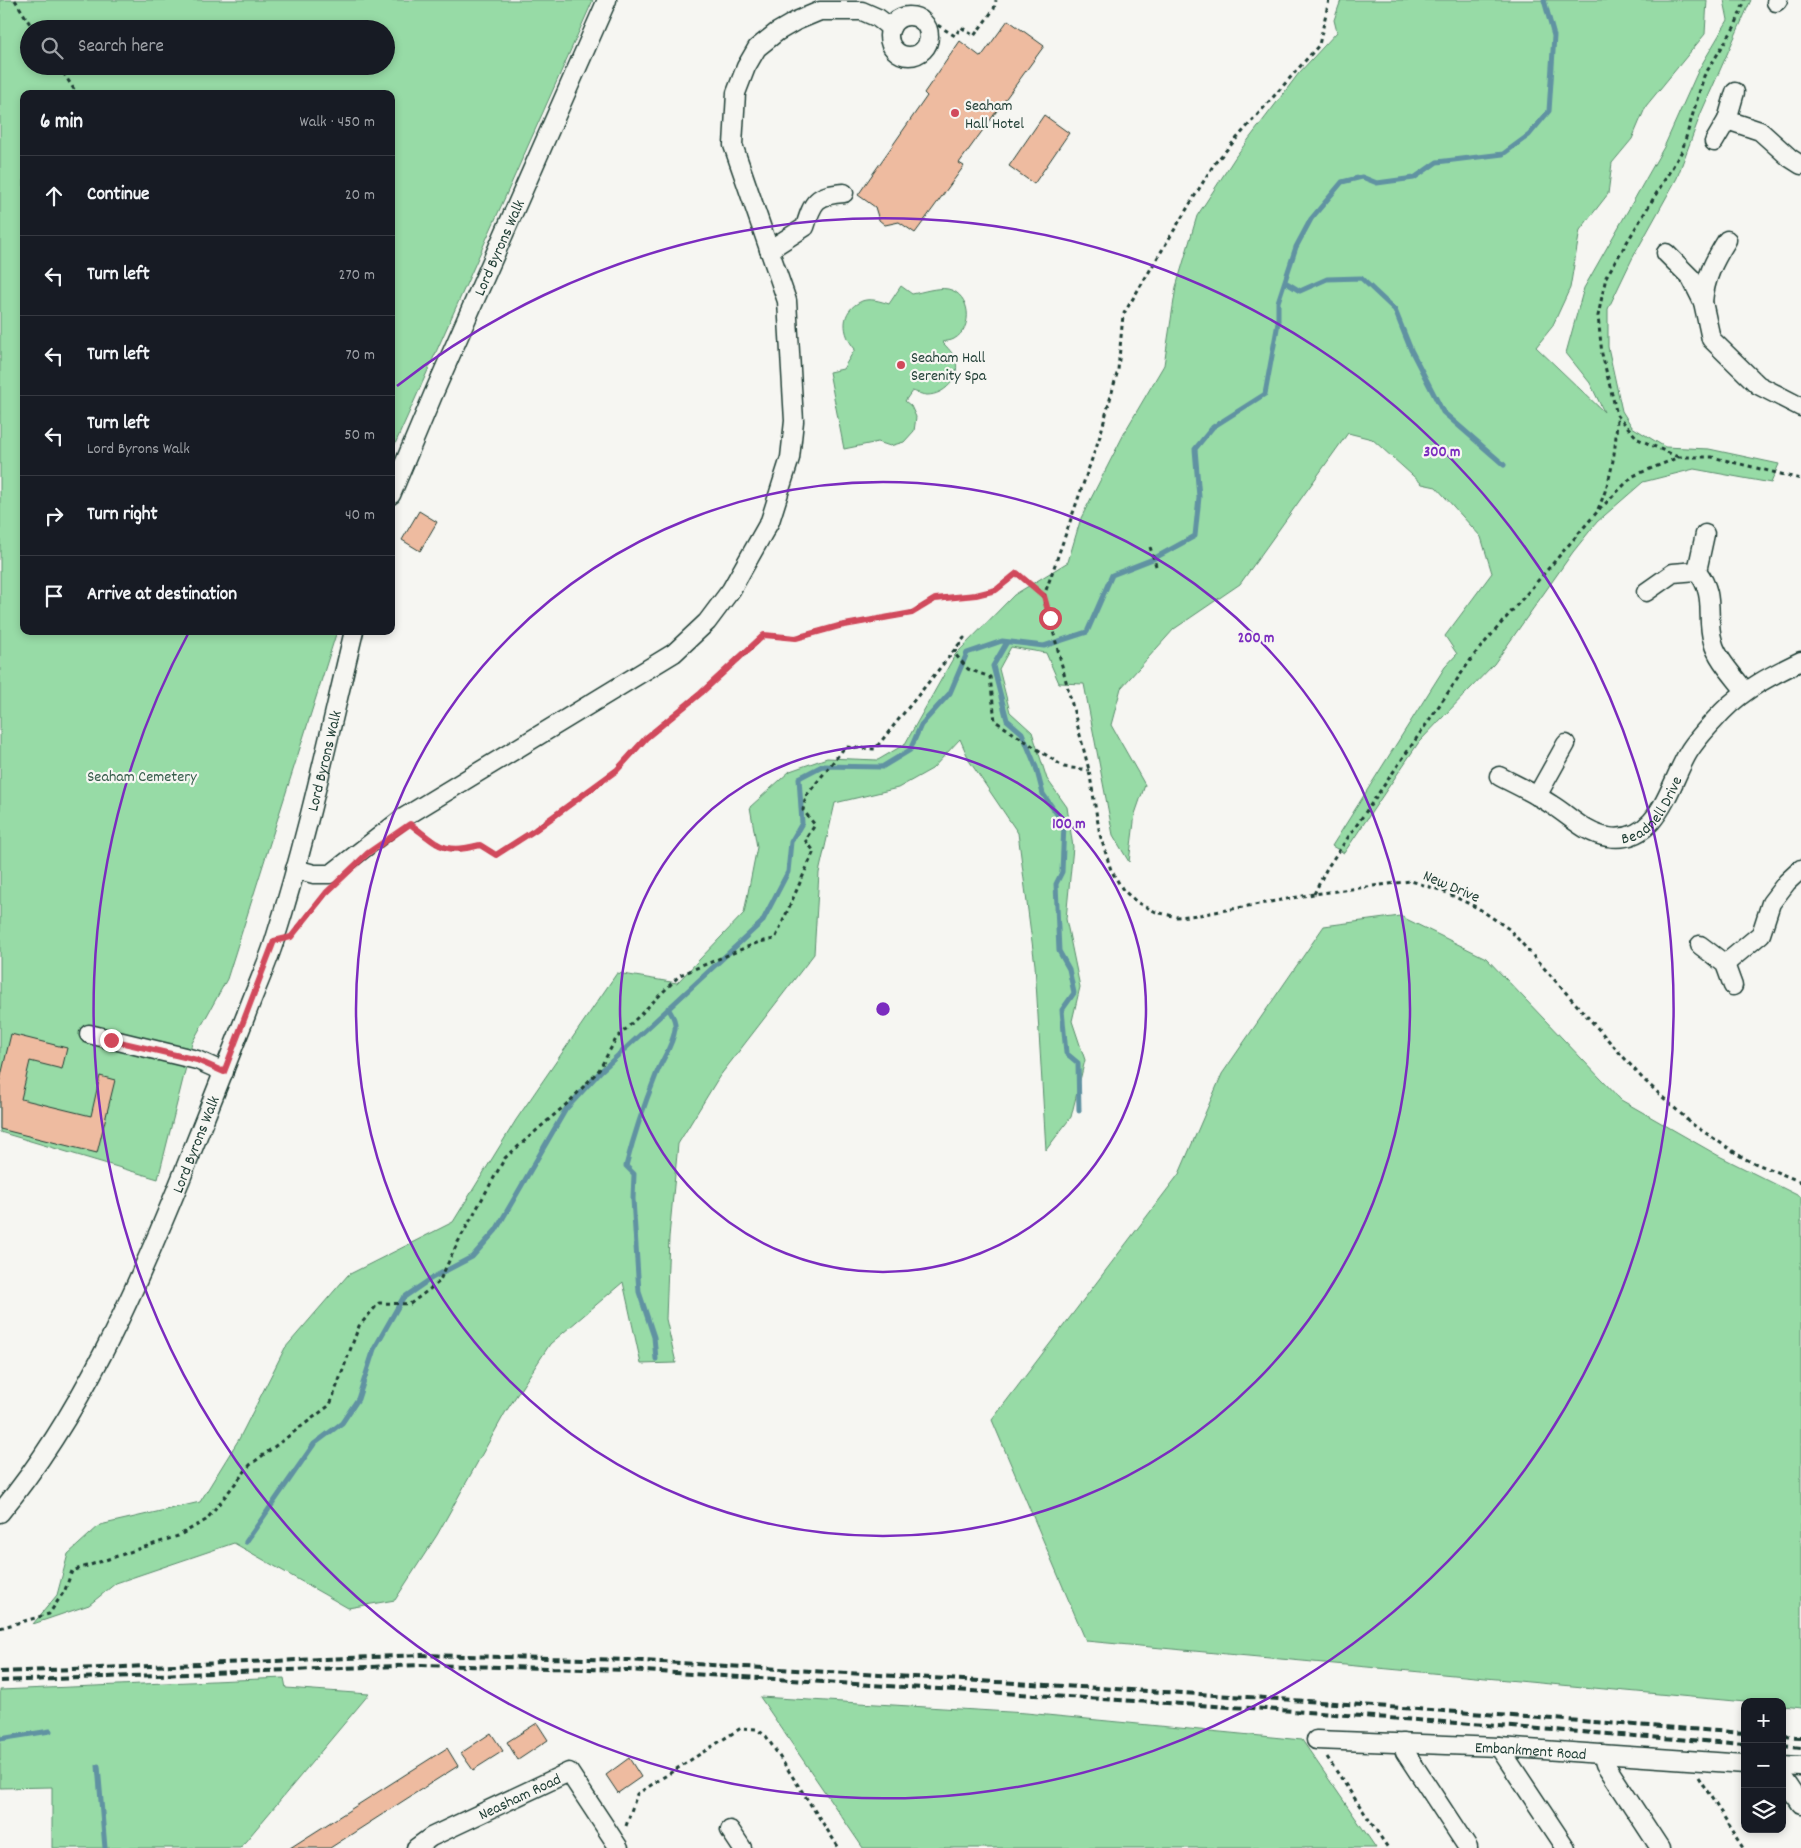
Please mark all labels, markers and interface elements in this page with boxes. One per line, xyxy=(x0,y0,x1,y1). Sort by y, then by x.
search box xyxy=(20,20,395,75)
icon: search xyxy=(38,34,66,62)
text: Search here xyxy=(78,34,164,61)
place label: Seaham Hall Hotel xyxy=(965,95,1024,136)
marker: Seaham Hall Hotel xyxy=(949,107,961,119)
text: 6 min xyxy=(40,108,83,138)
text: Walk · 450 m xyxy=(300,111,375,134)
icon: ahead xyxy=(40,182,68,210)
text: Continue xyxy=(87,182,149,209)
text: 20 m xyxy=(345,184,375,207)
street label: Lord Byrons Walk xyxy=(469,196,532,300)
icon: left xyxy=(40,262,68,290)
text: Turn left xyxy=(87,262,150,289)
text: 270 m xyxy=(339,264,375,287)
icon: left xyxy=(40,342,68,370)
text: Turn left xyxy=(87,342,150,369)
text: 70 m xyxy=(345,344,375,367)
place label: Seaham Hall Serenity Spa xyxy=(911,347,987,388)
marker: Seaham Hall Serenity Spa xyxy=(895,359,907,371)
text: Turn left xyxy=(87,411,150,438)
icon: left xyxy=(40,422,68,450)
text: 50 m xyxy=(344,424,375,447)
text: Lord Byrons Walk xyxy=(87,438,190,461)
text: 300 m xyxy=(1424,442,1460,464)
icon: right xyxy=(40,502,68,530)
text: Turn right xyxy=(87,502,158,529)
text: 40 m xyxy=(345,504,375,527)
icon: arrive xyxy=(40,582,68,610)
text: Arrive at destination xyxy=(87,582,237,609)
route start xyxy=(1039,607,1062,630)
text: 200 m xyxy=(1238,628,1274,650)
street label: Lord Byrons Walk xyxy=(302,708,349,814)
park label: Seaham Cemetery xyxy=(87,766,197,789)
street label: Beadnell Drive xyxy=(1620,773,1689,851)
text: 100 m xyxy=(1052,814,1086,836)
street label: New Drive xyxy=(1419,865,1483,910)
centre of rings xyxy=(874,1000,892,1018)
route end xyxy=(100,1029,123,1052)
street label: Lord Byrons Walk xyxy=(167,1093,227,1197)
map controls xyxy=(1741,1698,1786,1833)
button: + xyxy=(1741,1698,1786,1743)
street label: Embankment Road xyxy=(1475,1737,1587,1767)
button: − xyxy=(1741,1743,1786,1788)
street label: Neasham Road xyxy=(475,1768,565,1827)
button: layers xyxy=(1741,1788,1786,1833)

